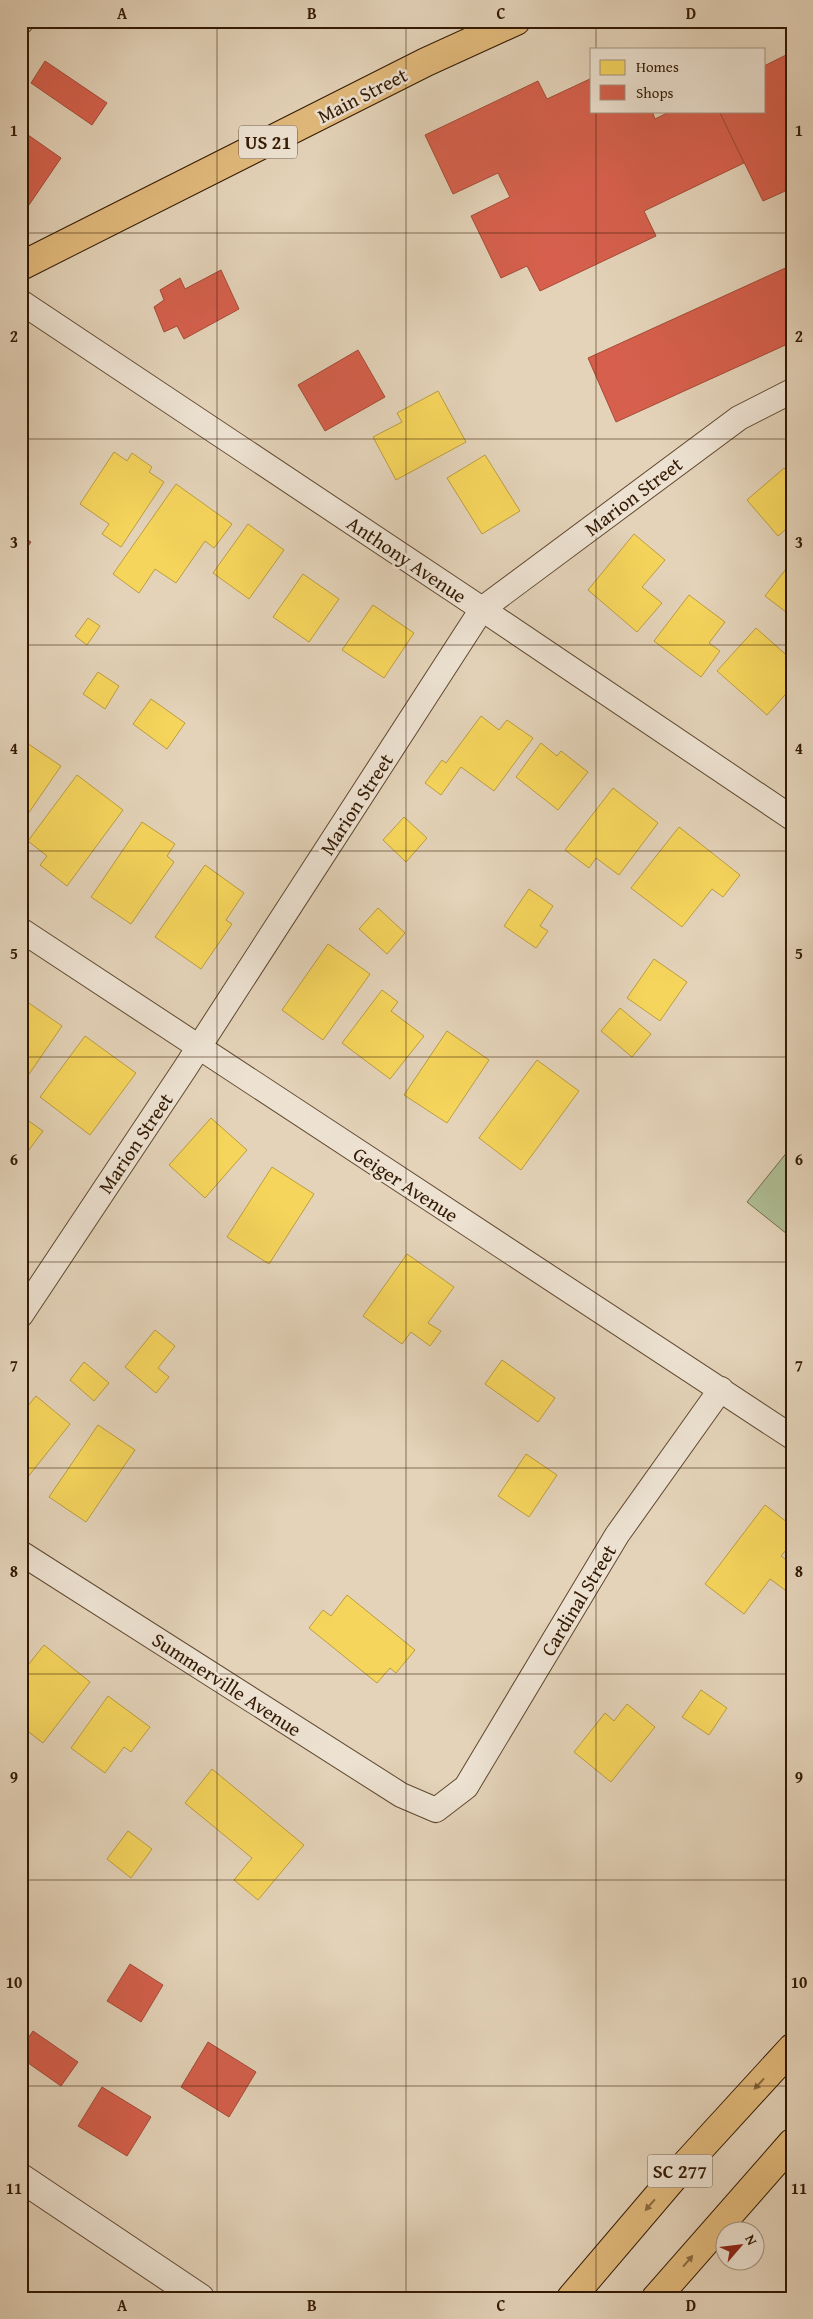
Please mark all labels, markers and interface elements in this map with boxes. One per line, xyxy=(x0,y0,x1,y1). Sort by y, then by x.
text: A xyxy=(117,1,128,25)
text: B xyxy=(307,1,317,25)
text: C xyxy=(496,1,506,25)
text: D xyxy=(686,1,696,25)
legend xyxy=(590,48,766,112)
text: Homes xyxy=(636,56,679,77)
street label: Main Street xyxy=(312,60,412,130)
text: Shops xyxy=(636,82,673,103)
text: 1 xyxy=(10,118,18,142)
text: 1 xyxy=(795,118,803,142)
road number: US 21 xyxy=(239,125,297,158)
text: 2 xyxy=(10,324,18,348)
text: 2 xyxy=(795,324,803,348)
street label: Marion Street xyxy=(578,449,688,543)
street label: Anthony Avenue xyxy=(341,508,473,610)
text: 3 xyxy=(10,530,18,554)
text: 3 xyxy=(795,530,803,554)
text: 4 xyxy=(10,736,18,760)
text: 4 xyxy=(795,736,803,760)
street label: Marion Street xyxy=(312,747,400,861)
text: 5 xyxy=(10,941,18,965)
text: 5 xyxy=(795,941,803,965)
street label: Marion Street xyxy=(91,1087,179,1199)
street label: Geiger Avenue xyxy=(348,1139,464,1229)
text: 6 xyxy=(10,1147,18,1171)
text: 6 xyxy=(795,1147,803,1171)
text: 7 xyxy=(10,1353,18,1377)
text: 7 xyxy=(795,1353,803,1377)
street label: Cardinal Street xyxy=(533,1539,623,1661)
text: 8 xyxy=(10,1559,18,1583)
text: 8 xyxy=(795,1559,803,1583)
street label: Summerville Avenue xyxy=(147,1625,307,1743)
text: 9 xyxy=(10,1765,18,1789)
text: 9 xyxy=(795,1765,803,1789)
text: 10 xyxy=(6,1970,22,1994)
text: 10 xyxy=(791,1970,807,1994)
one-way arrow xyxy=(753,2078,765,2090)
road number: SC 277 xyxy=(648,2154,712,2188)
text: 11 xyxy=(6,2176,22,2200)
text: 11 xyxy=(791,2176,807,2200)
one-way arrow xyxy=(645,2199,656,2212)
north arrow xyxy=(716,2222,766,2272)
text: N xyxy=(740,2231,763,2249)
one-way arrow xyxy=(683,2255,694,2268)
text: A xyxy=(117,2293,128,2317)
text: B xyxy=(307,2293,317,2317)
text: C xyxy=(496,2293,506,2317)
text: D xyxy=(686,2293,696,2317)

